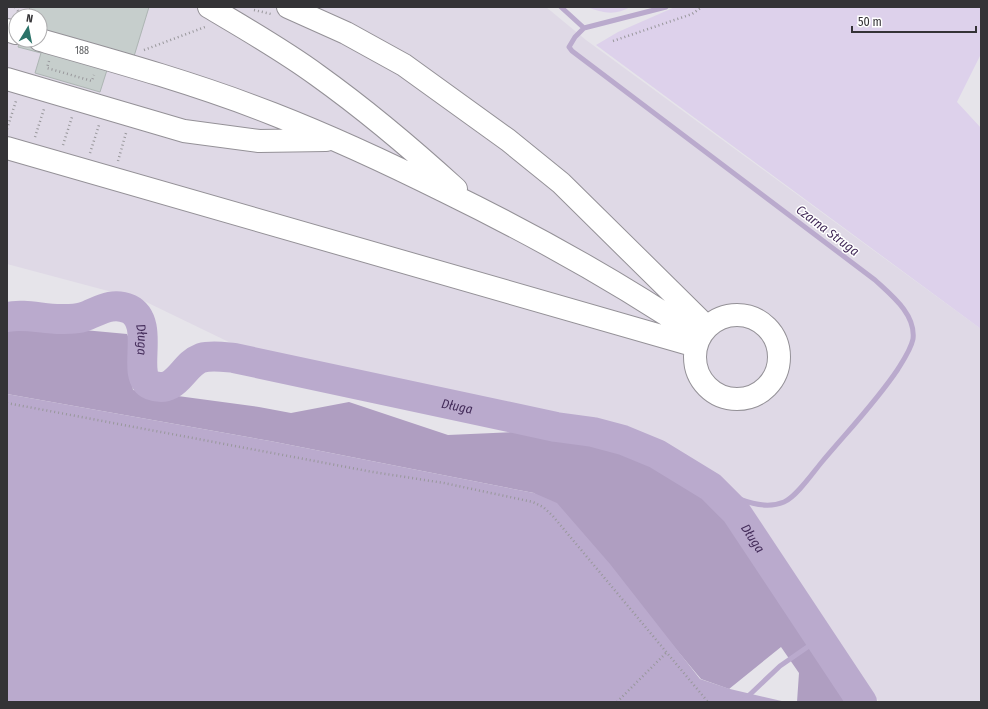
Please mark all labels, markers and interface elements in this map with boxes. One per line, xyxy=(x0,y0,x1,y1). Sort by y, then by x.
north arrow xyxy=(8,8,48,48)
scale bar xyxy=(852,8,976,34)
text: N xyxy=(25,12,34,26)
text: 50 m xyxy=(858,15,882,29)
house number: 188 xyxy=(75,45,89,57)
water label: Czarna Struga xyxy=(793,202,862,259)
water label: Długa xyxy=(133,322,150,356)
water label: Długa xyxy=(440,396,474,417)
water label: Długa xyxy=(738,521,768,556)

